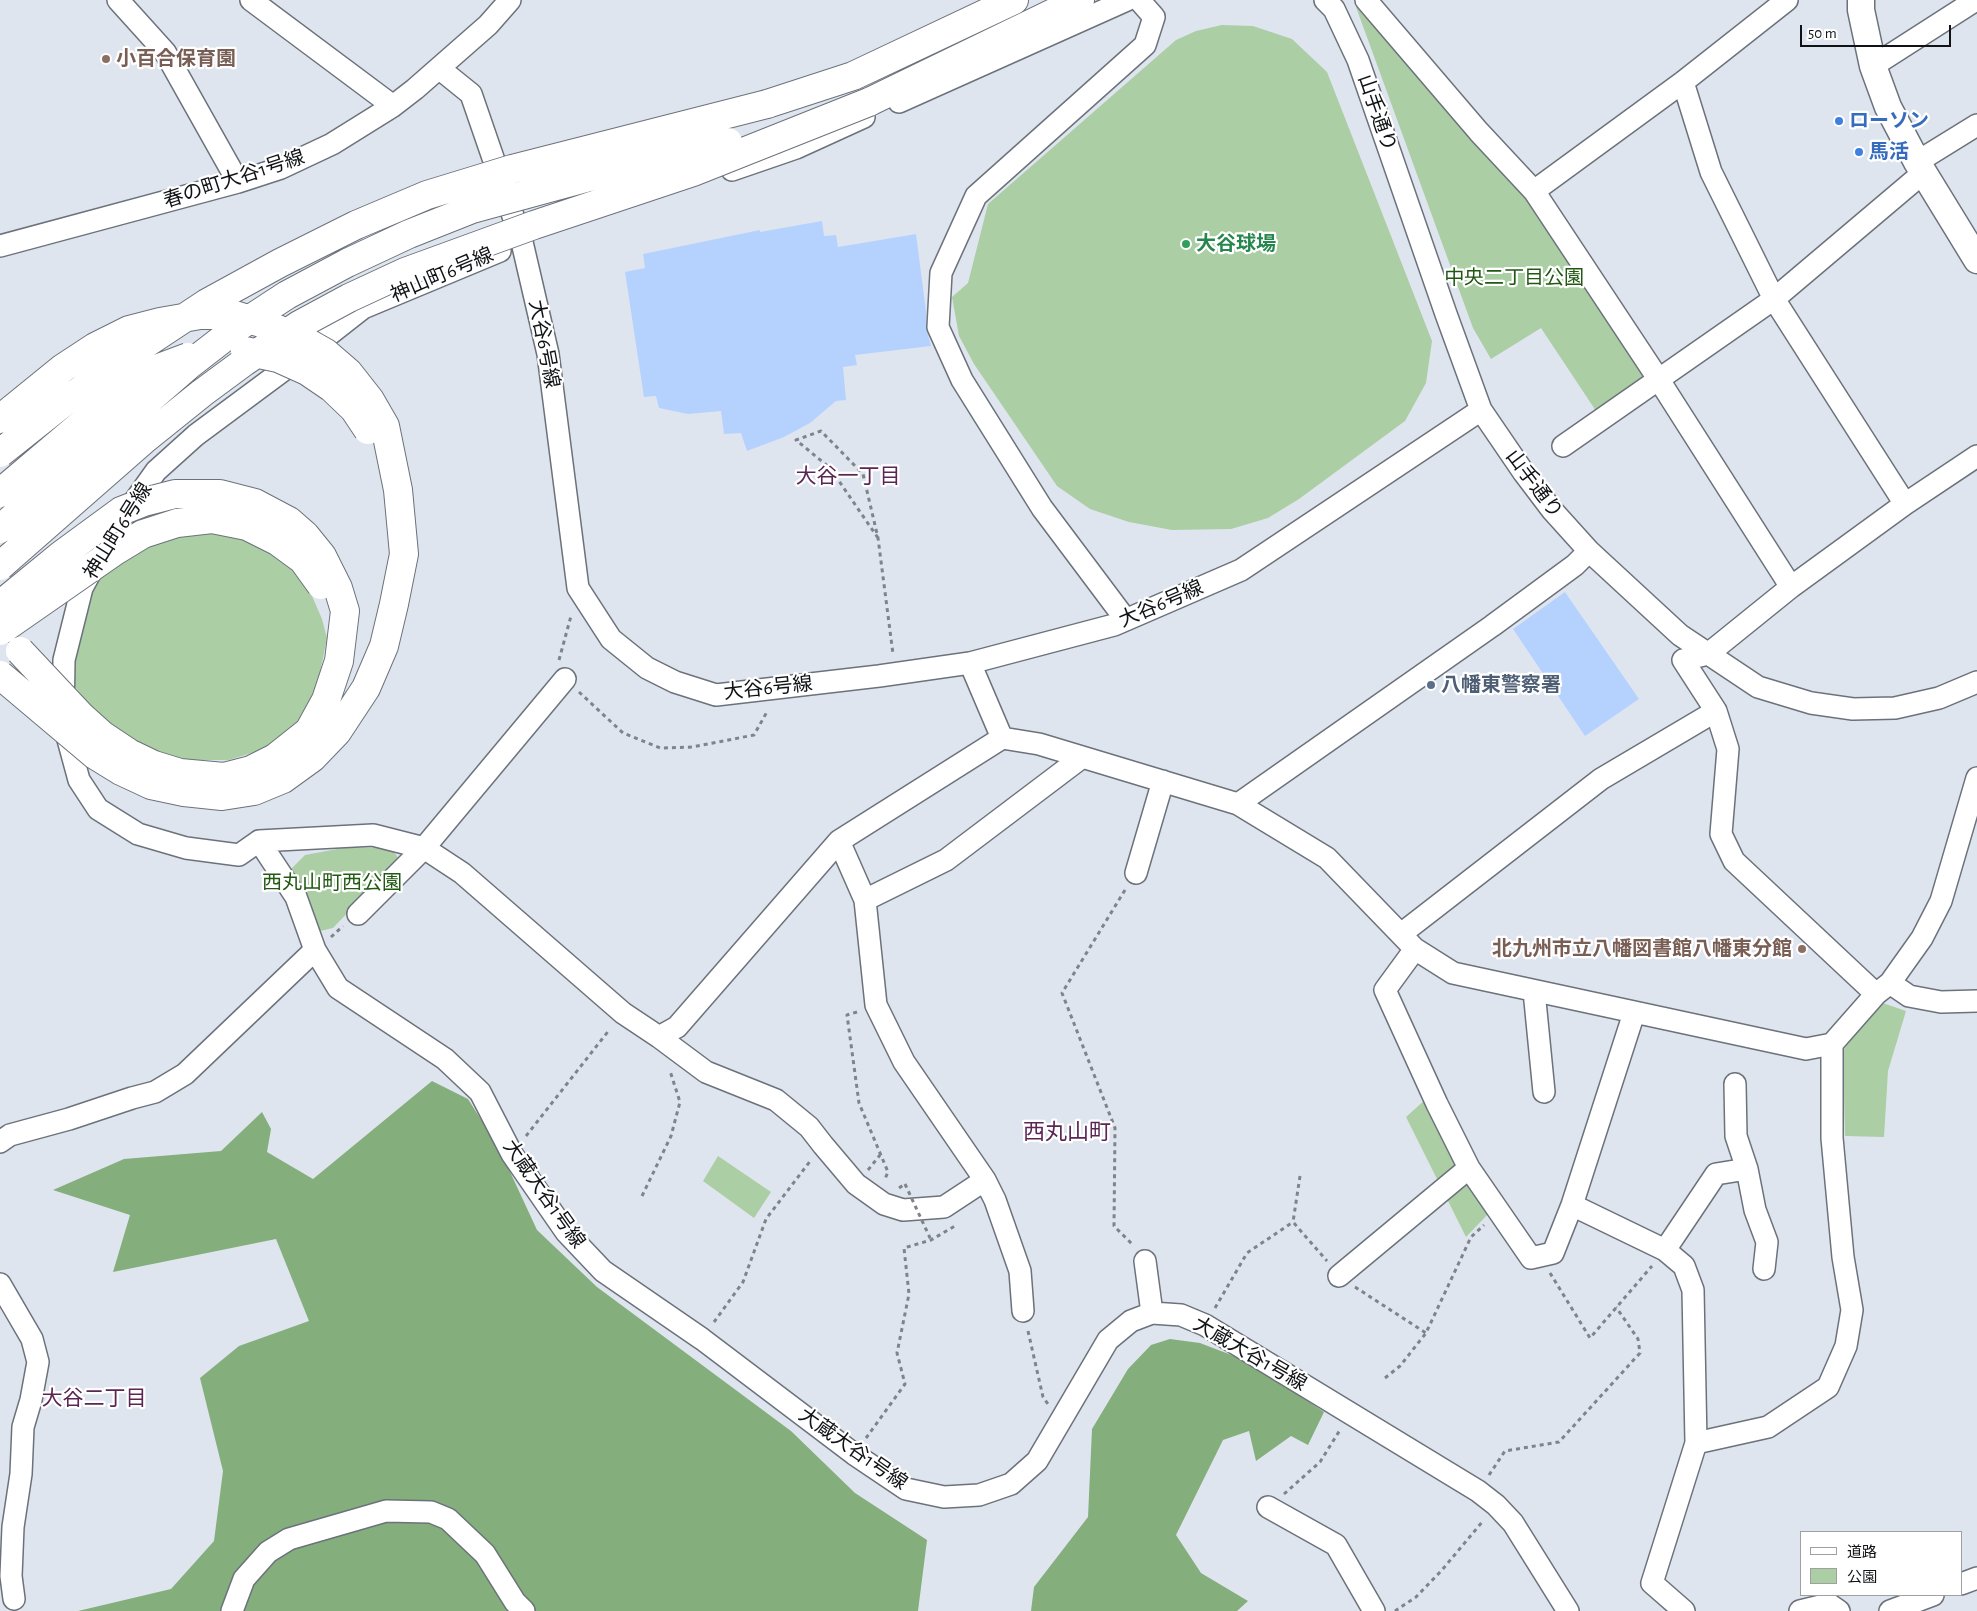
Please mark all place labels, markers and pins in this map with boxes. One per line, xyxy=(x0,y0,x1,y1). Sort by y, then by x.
place label: 小百合保育園 xyxy=(116,47,236,71)
marker: 小百合保育園 xyxy=(100,53,112,65)
place label: ローソン xyxy=(1849,109,1929,133)
marker: ローソン xyxy=(1833,115,1845,127)
place label: 馬活 xyxy=(1869,140,1909,164)
marker: 馬活 xyxy=(1853,146,1865,158)
place label: 大谷球場 xyxy=(1196,232,1276,256)
marker: 大谷球場 xyxy=(1180,238,1192,250)
place label: 八幡東警察署 xyxy=(1441,673,1561,697)
marker: 八幡東警察署 xyxy=(1425,679,1437,691)
place label: 北九州市立八幡図書館八幡東分館 xyxy=(1492,937,1792,961)
marker: 北九州市立八幡図書館八幡東分館 xyxy=(1796,943,1808,955)

